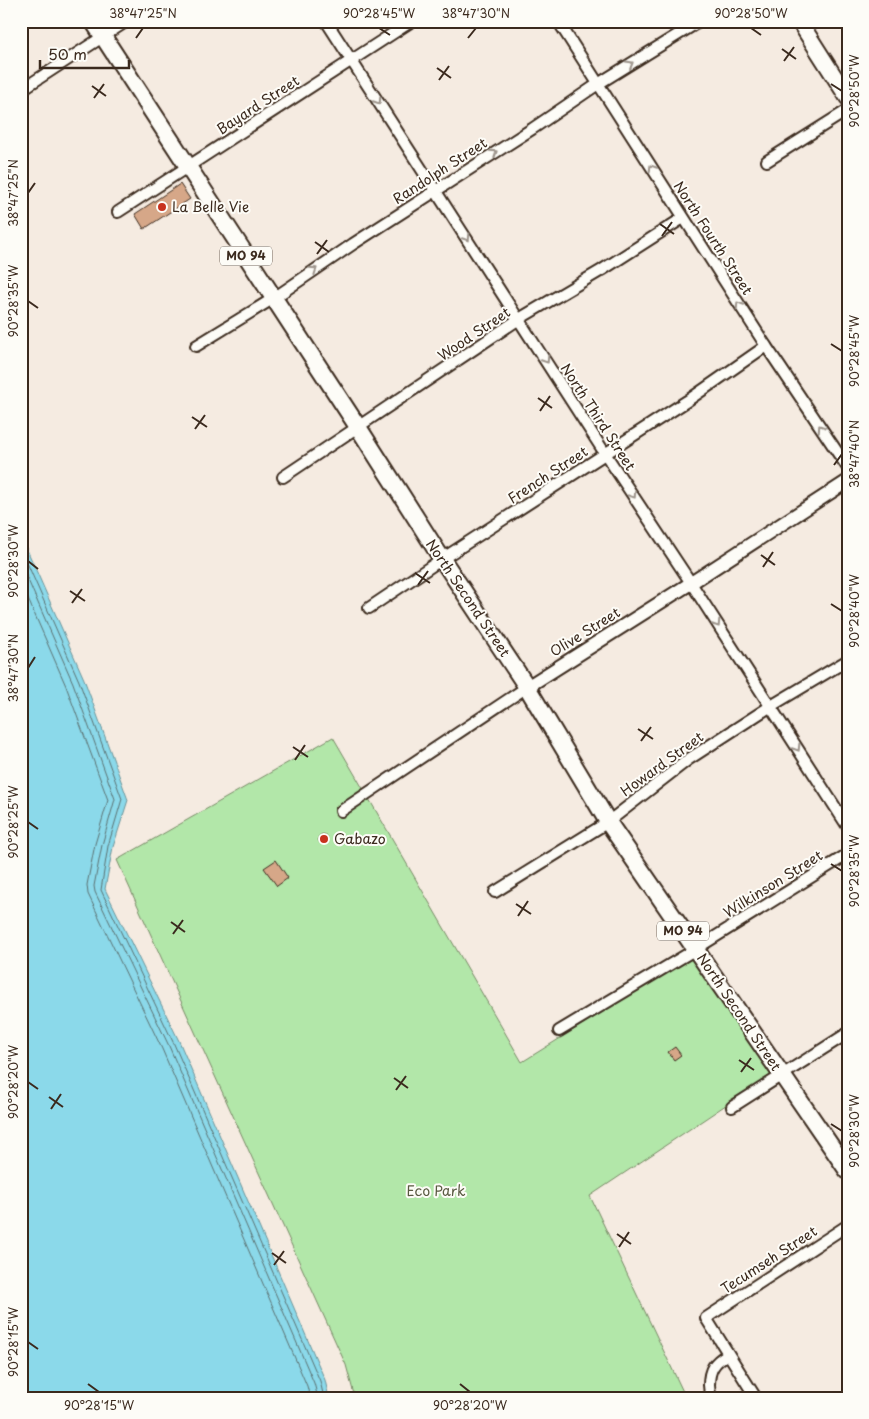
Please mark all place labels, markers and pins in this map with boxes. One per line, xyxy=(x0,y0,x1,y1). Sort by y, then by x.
place label: La Belle Vie xyxy=(172,196,249,217)
marker: La Belle Vie xyxy=(156,201,168,213)
place label: Gabazo xyxy=(334,828,386,849)
marker: Gabazo xyxy=(318,833,330,845)

